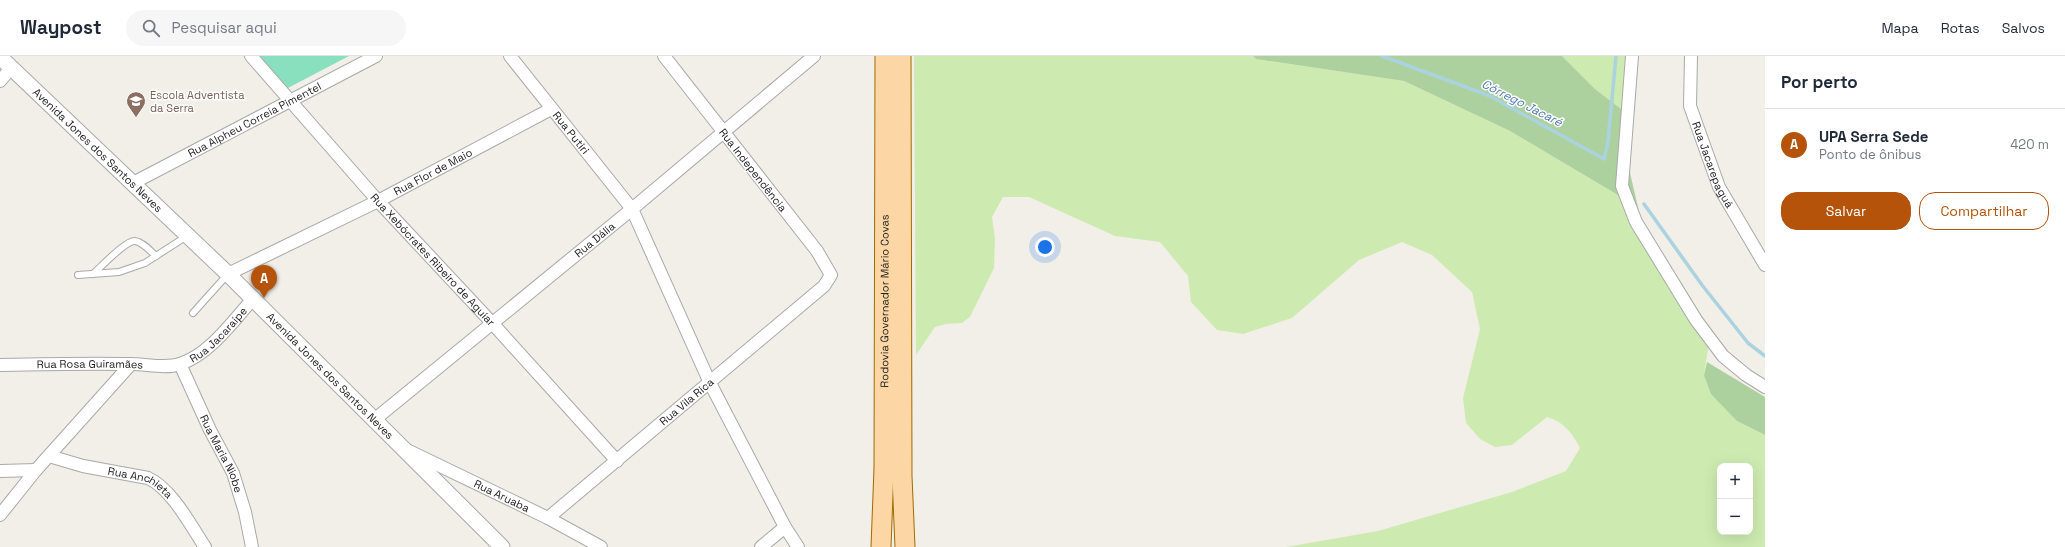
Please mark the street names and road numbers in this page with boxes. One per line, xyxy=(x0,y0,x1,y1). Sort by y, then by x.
street label: Rua Alpheu Correia Pimentel xyxy=(185,79,324,160)
street label: Avenida Jones dos Santos Neves xyxy=(30,85,166,215)
street label: Rua Putiri xyxy=(550,108,593,157)
street label: Rua Jacarepaguá xyxy=(1689,120,1737,211)
street label: Rua Independência xyxy=(716,125,790,215)
street label: Rua Flor de Maio xyxy=(391,145,475,198)
street label: Rua Xebócrates Ribeiro de Aguiar xyxy=(367,190,498,329)
street label: Rodovia Governador Mário Covas xyxy=(877,214,892,388)
street label: Rua Dália xyxy=(572,218,618,260)
street label: Rua Jacaraípe xyxy=(187,304,250,366)
street label: Avenida Jones dos Santos Neves xyxy=(264,309,397,442)
street label: Rua Rosa Guiramães xyxy=(37,357,144,372)
street label: Rua Vila Rica xyxy=(657,374,717,428)
street label: Rua Maria Niobe xyxy=(197,412,246,494)
street label: Rua Anchieta xyxy=(107,464,176,502)
street label: Rua Aruaba xyxy=(472,476,533,515)

